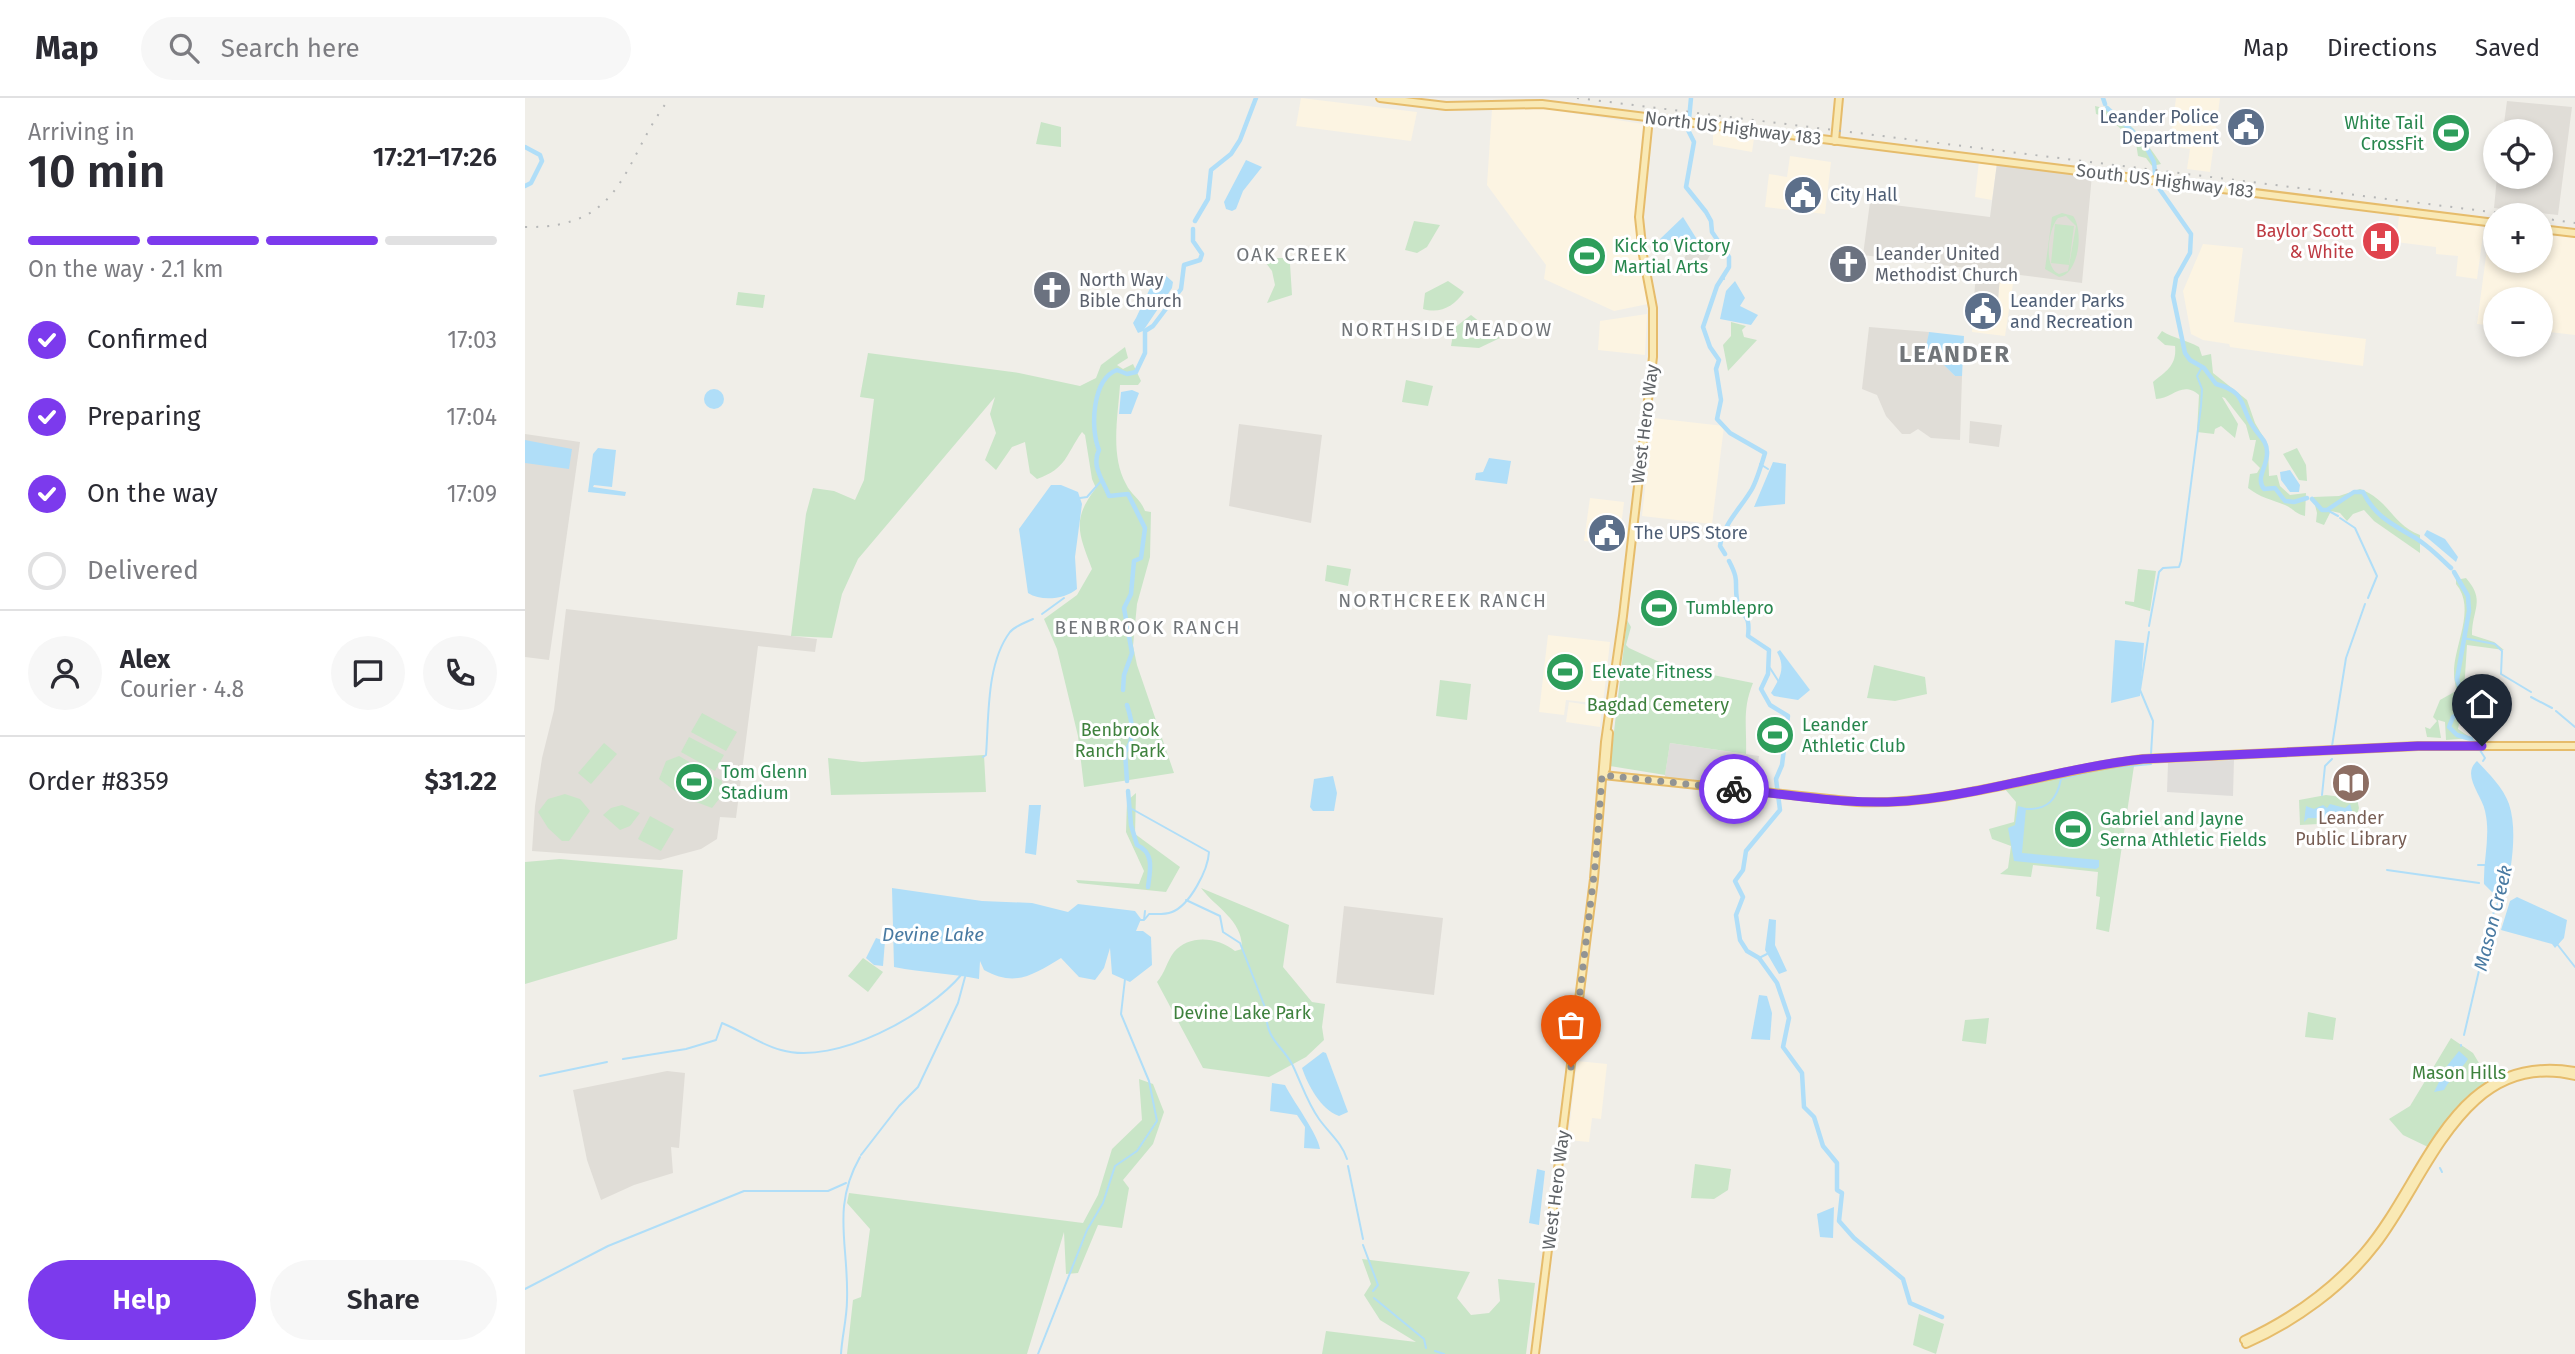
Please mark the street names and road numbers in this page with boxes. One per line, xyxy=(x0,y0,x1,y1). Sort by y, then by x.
street label: North US Highway 183 xyxy=(1643,106,1823,150)
street label: South US Highway 183 xyxy=(2075,159,2255,203)
street label: West Hero Way xyxy=(1627,363,1663,485)
street label: West Hero Way xyxy=(1538,1129,1574,1251)

